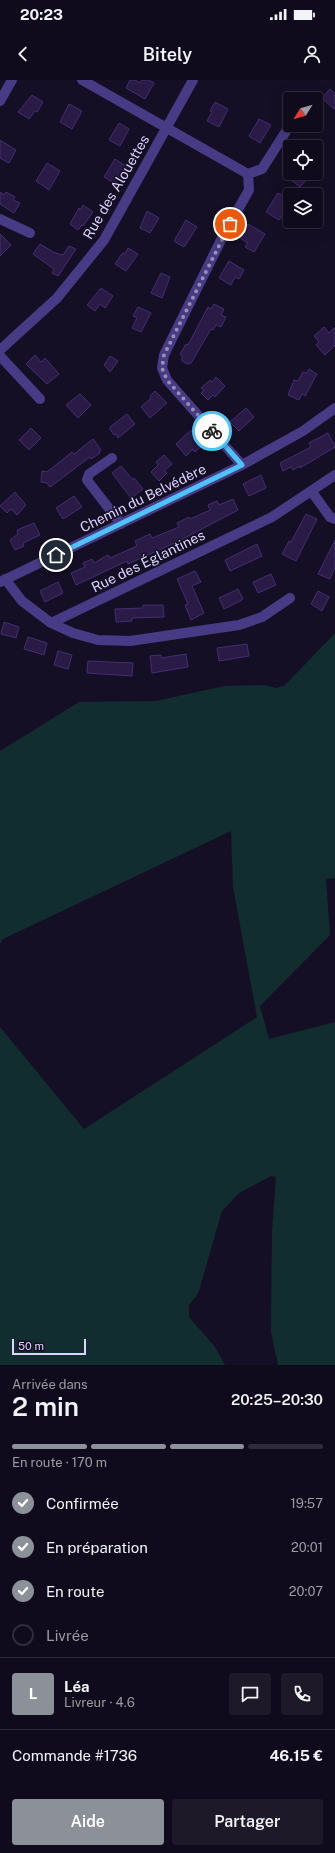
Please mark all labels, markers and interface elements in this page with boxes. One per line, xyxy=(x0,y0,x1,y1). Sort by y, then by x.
text: 20:23 xyxy=(20,6,63,23)
icon: back xyxy=(12,43,34,65)
icon: person xyxy=(301,43,323,65)
text: Bitely xyxy=(143,44,192,65)
north arrow xyxy=(283,92,323,132)
map controls xyxy=(283,92,323,228)
street label: Rue des Alouettes xyxy=(80,132,152,242)
button: locate xyxy=(283,140,323,180)
button: layers xyxy=(283,188,323,228)
pin xyxy=(213,207,247,241)
icon: bag xyxy=(219,213,241,235)
courier xyxy=(192,411,232,451)
icon: bike xyxy=(201,420,223,442)
street label: Chemin du Belvédère xyxy=(77,460,209,535)
street label: Rue des Églantines xyxy=(88,526,207,595)
pin xyxy=(39,538,73,572)
icon: home xyxy=(45,544,67,566)
scale bar xyxy=(12,1337,86,1356)
text: 50 m xyxy=(18,1340,44,1352)
text: Arrivée dans xyxy=(12,1377,88,1392)
text: 2 min xyxy=(12,1391,79,1422)
text: 20:25–20:30 xyxy=(231,1391,323,1408)
text: En route · 170 m xyxy=(12,1455,107,1470)
icon: check xyxy=(12,1492,34,1514)
text: Confirmée xyxy=(46,1495,119,1512)
text: 19:57 xyxy=(291,1496,323,1511)
icon: check xyxy=(12,1536,34,1558)
text: En préparation xyxy=(46,1539,148,1556)
text: 20:01 xyxy=(291,1540,323,1555)
icon: check xyxy=(12,1580,34,1602)
text: En route xyxy=(46,1583,104,1600)
text: 20:07 xyxy=(289,1584,323,1599)
text: Livrée xyxy=(46,1627,89,1644)
button: chat xyxy=(229,1673,271,1715)
button: phone xyxy=(281,1673,323,1715)
text: Léa xyxy=(64,1678,90,1695)
text: L xyxy=(29,1685,37,1702)
text: Livreur · 4.6 xyxy=(64,1695,135,1710)
text: Commande #1736 xyxy=(12,1747,137,1764)
text: 46.15 € xyxy=(270,1747,323,1764)
button: Aide xyxy=(12,1799,164,1845)
button: Partager xyxy=(172,1799,323,1845)

